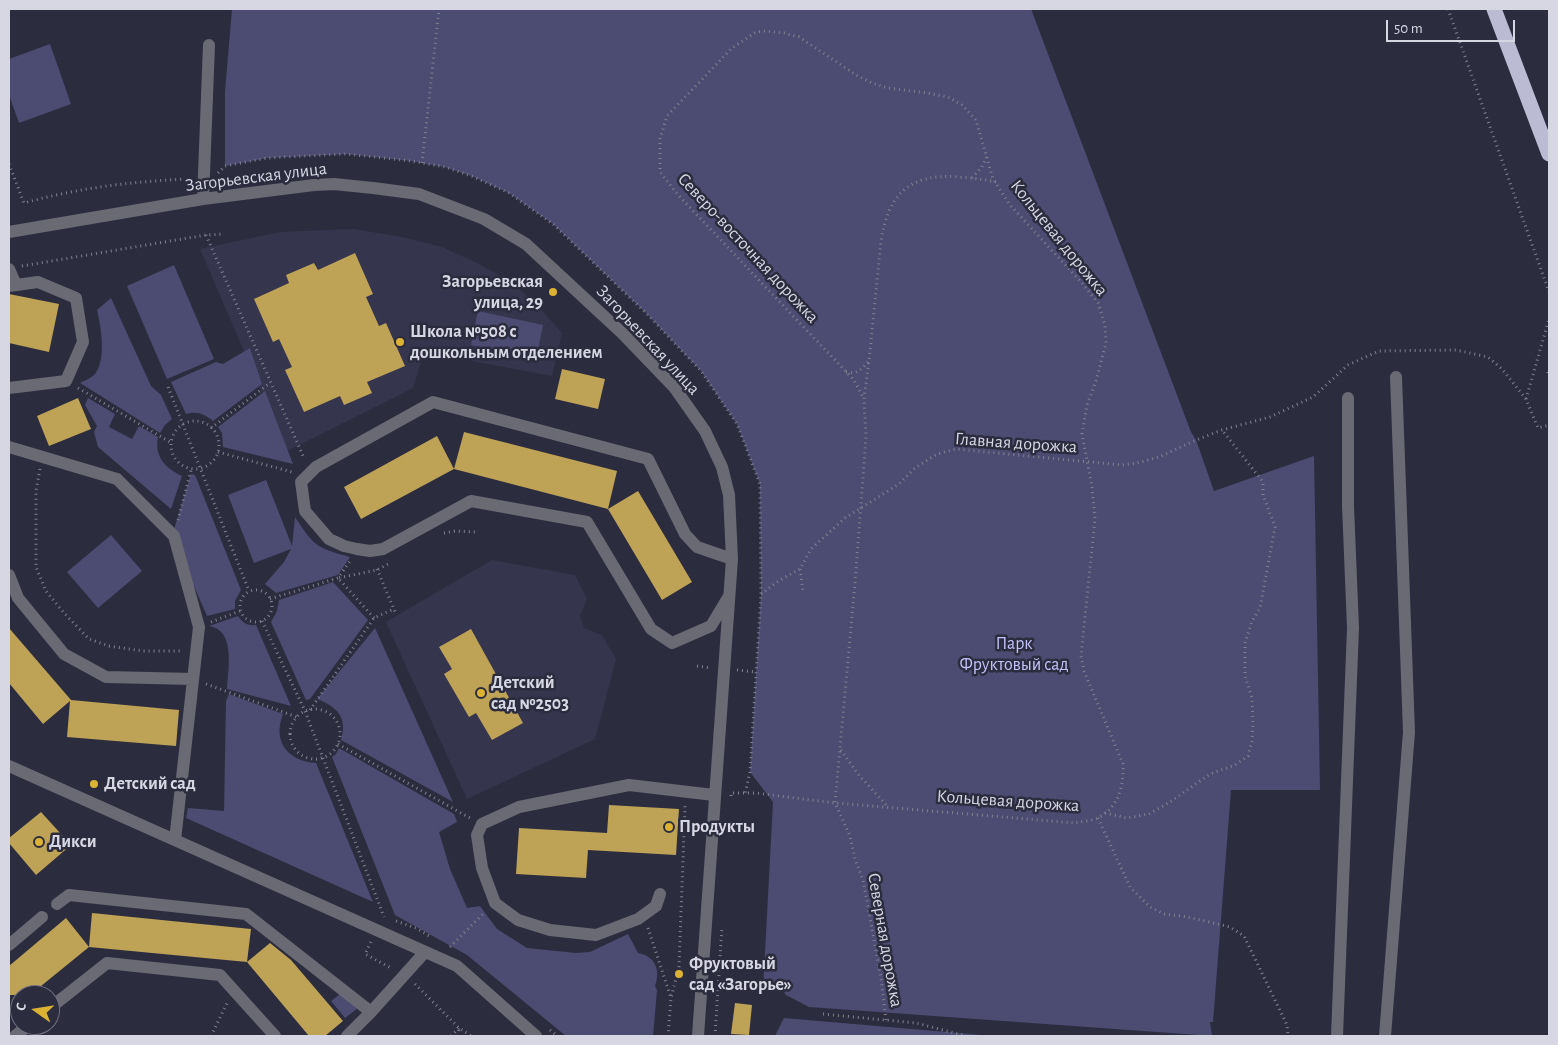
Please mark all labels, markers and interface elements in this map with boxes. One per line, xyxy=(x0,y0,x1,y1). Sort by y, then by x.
scale bar xyxy=(1388,10,1517,42)
text: 50 m xyxy=(1394,21,1423,36)
street label: Загорьевская улица xyxy=(184,158,328,196)
street label: Северо-восточная дорожка xyxy=(673,168,823,328)
street label: Кольцевая дорожка xyxy=(1006,176,1112,300)
place label: Загорьевская улица, 29 xyxy=(442,271,543,314)
street label: Загорьевская улица xyxy=(592,281,704,399)
marker: Загорьевская улица, 29 xyxy=(547,286,559,298)
place label: Школа №508 с дошкольным отделением xyxy=(410,321,603,364)
marker: Школа №508 с дошкольным отделением xyxy=(394,336,406,348)
street label: Главная дорожка xyxy=(954,428,1078,458)
park label: Парк Фруктовый сад xyxy=(959,633,1069,676)
place label: Детский сад №2503 xyxy=(491,672,569,714)
marker: Детский сад №2503 xyxy=(475,687,487,699)
place label: Детский сад xyxy=(104,773,196,795)
marker: Детский сад xyxy=(88,778,100,790)
street label: Кольцевая дорожка xyxy=(936,785,1080,817)
place label: Продукты xyxy=(679,816,755,838)
marker: Продукты xyxy=(663,821,675,833)
place label: Дикси xyxy=(49,831,97,853)
marker: Дикси xyxy=(33,836,45,848)
street label: Северная дорожка xyxy=(863,871,907,1009)
place label: Фруктовый сад «Загорье» xyxy=(689,953,792,996)
marker: Фруктовый сад «Загорье» xyxy=(673,968,685,980)
north arrow xyxy=(10,985,60,1035)
text: С xyxy=(14,1002,29,1012)

